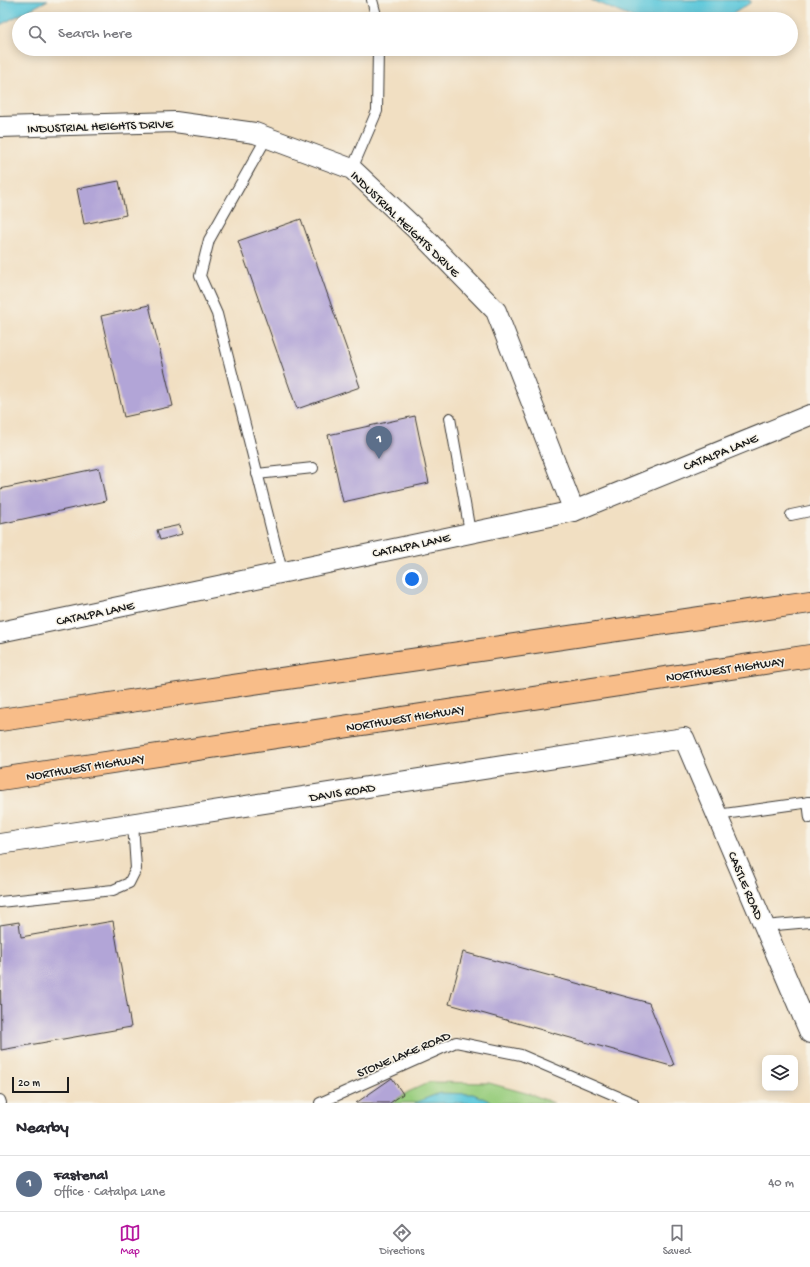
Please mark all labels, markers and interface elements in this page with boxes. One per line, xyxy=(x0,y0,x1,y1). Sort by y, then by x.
search box xyxy=(12,12,798,56)
icon: search xyxy=(26,23,48,45)
text: Search here xyxy=(58,25,132,43)
street label: INDUSTRIAL HEIGHTS DRIVE xyxy=(27,117,174,138)
street label: INDUSTRIAL HEIGHTS DRIVE xyxy=(346,169,463,282)
pin: 1 xyxy=(366,426,392,459)
street label: CATALPA LANE xyxy=(681,431,761,475)
street label: CATALPA LANE xyxy=(371,531,453,562)
your location xyxy=(402,569,422,589)
street label: CATALPA LANE xyxy=(55,599,137,630)
street label: NORTHWEST HIGHWAY xyxy=(665,655,786,686)
street label: NORTHWEST HIGHWAY xyxy=(345,703,466,736)
street label: NORTHWEST HIGHWAY xyxy=(25,752,146,785)
street label: DAVIS ROAD xyxy=(307,781,377,806)
street label: CASTLE ROAD xyxy=(724,850,766,923)
street label: STONE LAKE ROAD xyxy=(355,1029,453,1082)
map controls xyxy=(762,1055,798,1091)
button: layers xyxy=(762,1055,798,1091)
scale bar xyxy=(12,1075,69,1094)
text: 20 m xyxy=(18,1078,40,1090)
text: Nearby xyxy=(16,1119,69,1139)
text: Fastenal xyxy=(54,1167,108,1185)
text: 1 xyxy=(26,1176,32,1191)
text: 40 m xyxy=(768,1176,794,1191)
text: Office · Catalpa Lane xyxy=(54,1185,165,1200)
tab: Map xyxy=(119,1222,141,1258)
tab: Directions xyxy=(380,1222,424,1258)
tab: Saved xyxy=(663,1222,691,1258)

